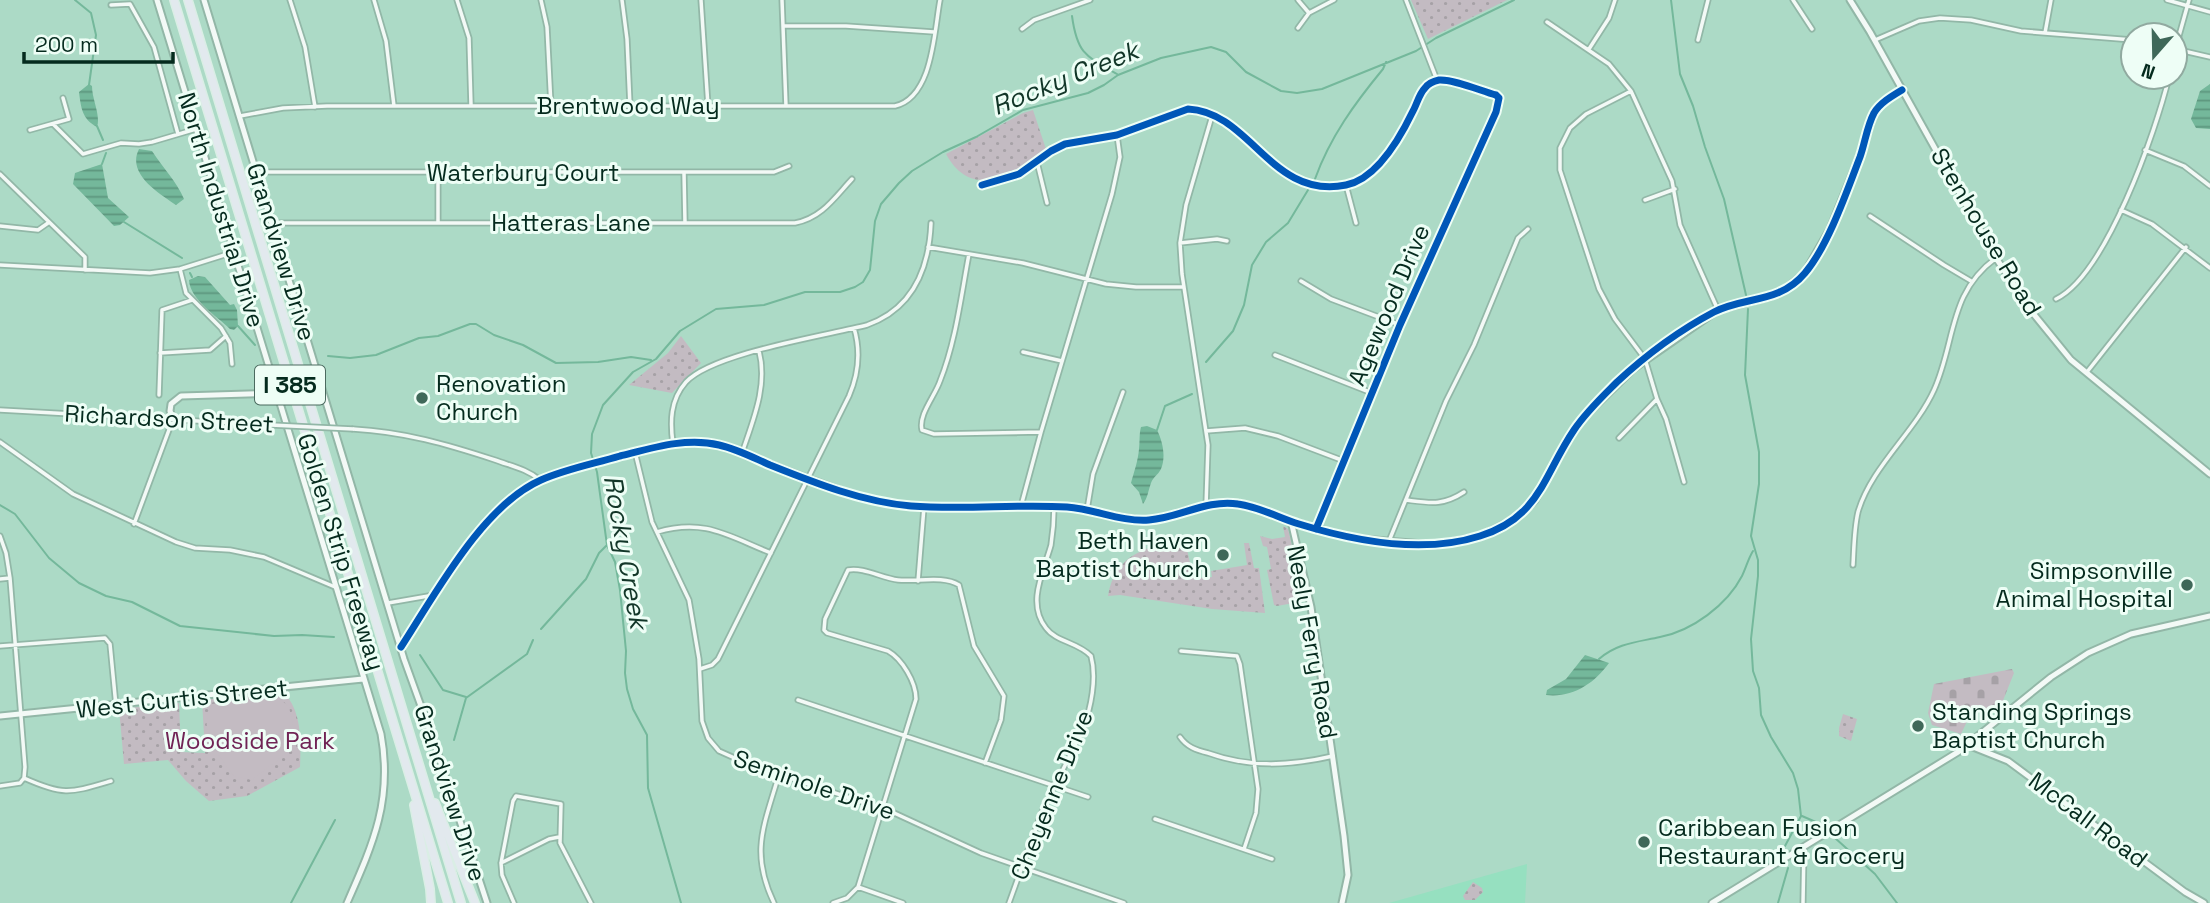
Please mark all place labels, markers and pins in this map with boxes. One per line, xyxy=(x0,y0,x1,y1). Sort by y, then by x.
place label: Renovation Church xyxy=(436,368,566,427)
marker: Renovation Church xyxy=(414,390,430,406)
place label: Beth Haven Baptist Church xyxy=(1036,525,1209,584)
marker: Beth Haven Baptist Church xyxy=(1215,547,1231,563)
place label: Simpsonville Animal Hospital xyxy=(1996,555,2173,614)
marker: Simpsonville Animal Hospital xyxy=(2179,577,2195,593)
place label: Standing Springs Baptist Church xyxy=(1932,696,2132,755)
marker: Standing Springs Baptist Church xyxy=(1910,718,1926,734)
place label: Caribbean Fusion Restaurant & Grocery xyxy=(1658,812,1905,871)
marker: Caribbean Fusion Restaurant & Grocery xyxy=(1636,834,1652,850)

